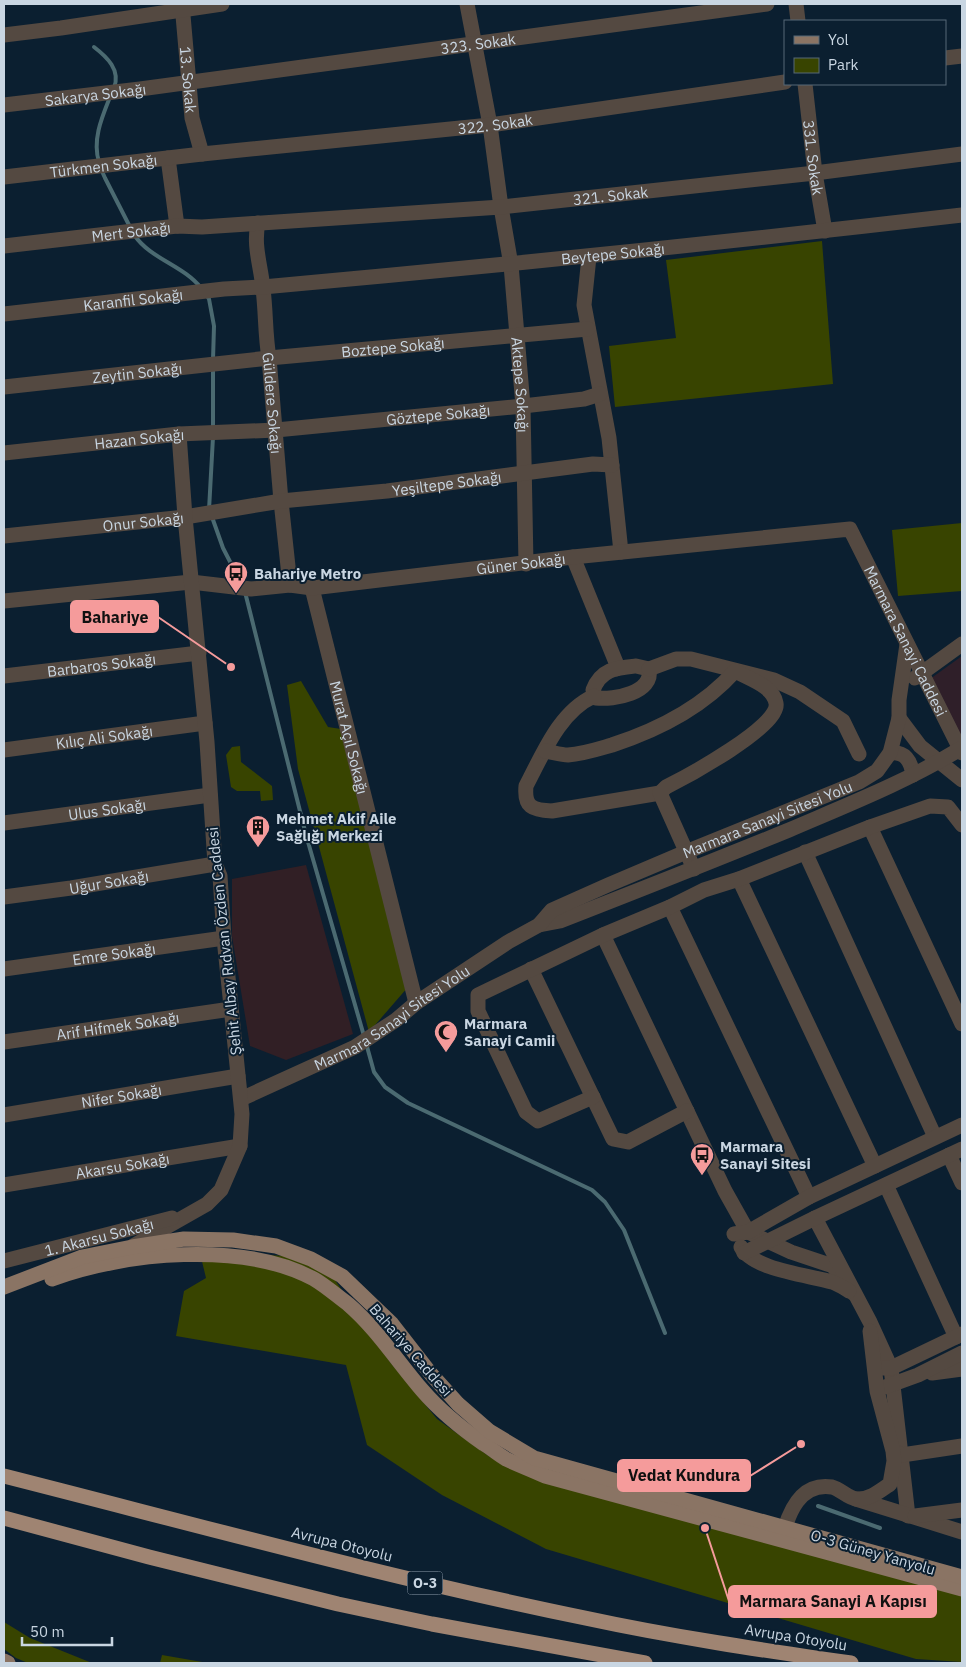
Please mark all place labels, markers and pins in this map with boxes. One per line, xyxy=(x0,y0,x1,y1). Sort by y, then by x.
bus stop icon: Bahariye Metro xyxy=(223,560,249,594)
place label: Bahariye Metro xyxy=(254,564,361,583)
callout: Bahariye xyxy=(71,601,158,632)
place label: Mehmet Akif Aile Sağlığı Merkezi xyxy=(276,809,397,845)
building icon: Mehmet Akif Aile Sağlığı Merkezi xyxy=(245,814,271,848)
place label: Marmara Sanayi Camii xyxy=(464,1014,555,1050)
mosque icon: Marmara Sanayi Camii xyxy=(433,1019,459,1053)
place label: Marmara Sanayi Sitesi xyxy=(720,1137,811,1173)
bus stop icon: Marmara Sanayi Sitesi xyxy=(689,1142,715,1176)
callout: Vedat Kundura xyxy=(618,1460,750,1491)
callout: Marmara Sanayi A Kapısı xyxy=(729,1586,936,1617)

